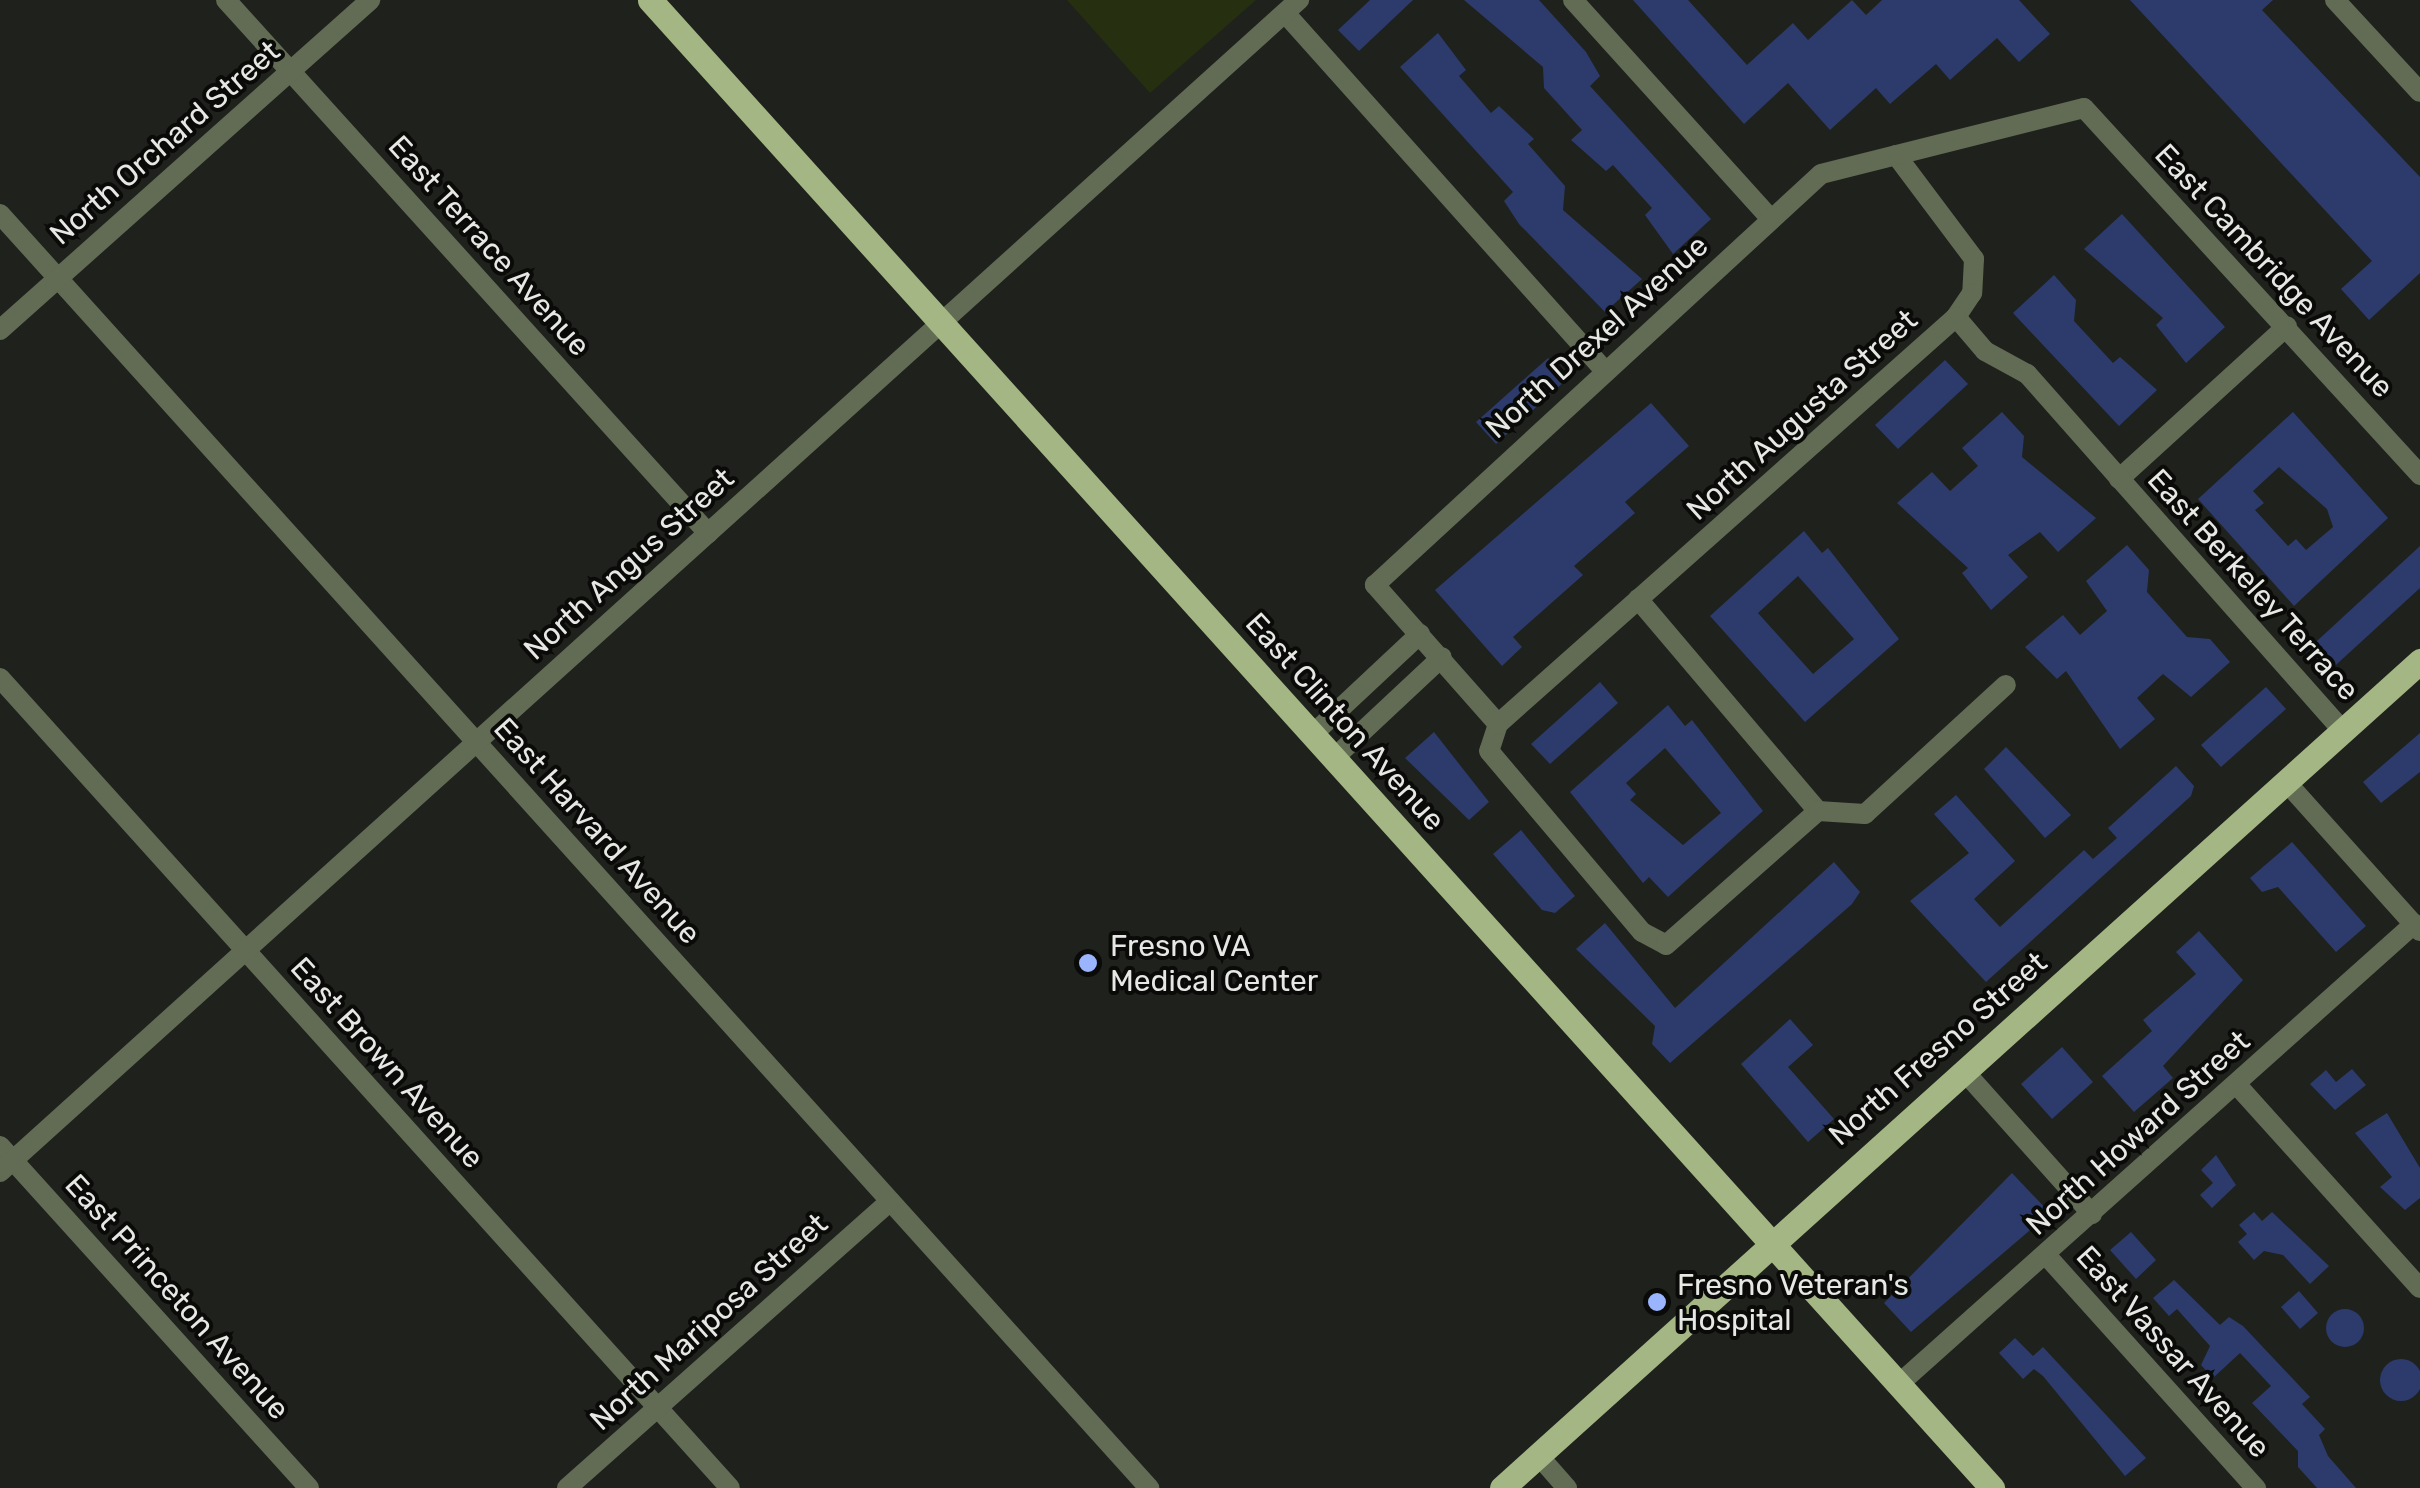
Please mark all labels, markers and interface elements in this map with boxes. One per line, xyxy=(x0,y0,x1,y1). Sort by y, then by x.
street label: North Orchard Street xyxy=(43,33,287,253)
street label: East Terrace Avenue xyxy=(380,128,598,364)
street label: East Cambridge Avenue xyxy=(2147,137,2401,405)
street label: North Drexel Avenue xyxy=(1478,227,1716,447)
street label: North Augusta Street xyxy=(1679,302,1925,528)
street label: North Angus Street xyxy=(516,460,742,668)
street label: East Berkeley Terrace xyxy=(2139,461,2367,709)
street label: East Clinton Avenue xyxy=(1238,605,1452,839)
street label: East Harvard Avenue xyxy=(486,710,708,952)
place label: Fresno VA Medical Center xyxy=(1110,928,1318,998)
street label: North Fresno Street xyxy=(1822,945,2054,1153)
street label: East Brown Avenue xyxy=(283,950,491,1176)
marker: Fresno VA Medical Center xyxy=(1075,950,1101,976)
street label: North Howard Street xyxy=(2019,1023,2257,1243)
street label: East Princeton Avenue xyxy=(57,1167,297,1427)
street label: North Mariposa Street xyxy=(583,1206,835,1438)
street label: East Vassar Avenue xyxy=(2068,1238,2278,1466)
place label: Fresno Veteran's Hospital xyxy=(1677,1267,1910,1338)
marker: Fresno Veteran's Hospital xyxy=(1646,1291,1668,1313)

